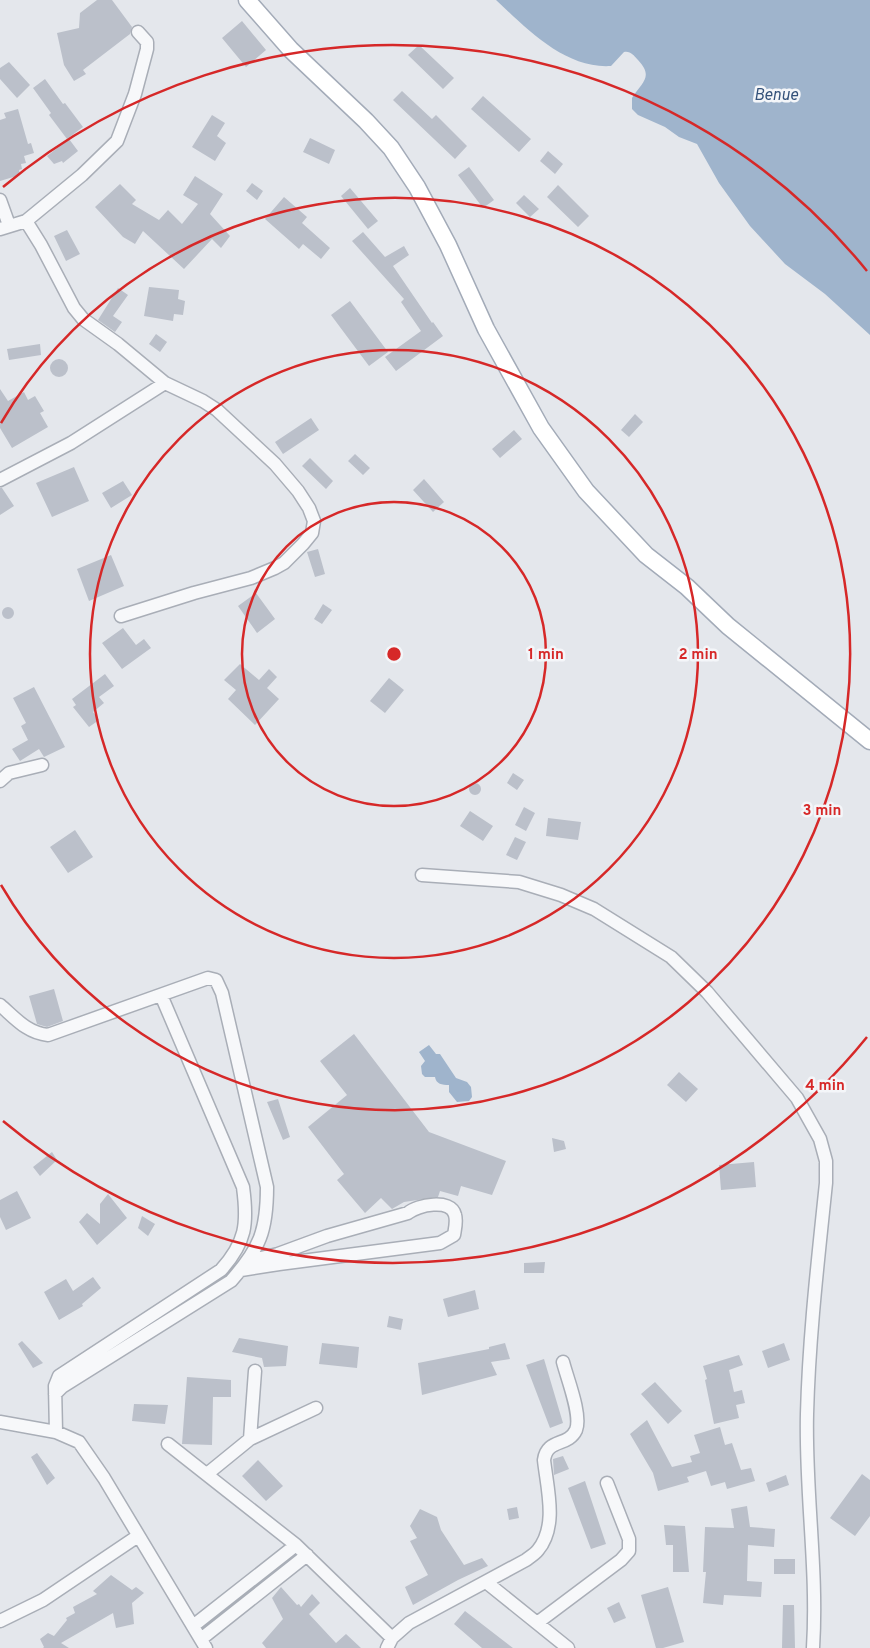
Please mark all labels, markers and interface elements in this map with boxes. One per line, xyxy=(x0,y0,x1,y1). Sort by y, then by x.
water label: Benue xyxy=(754,86,799,106)
centre of rings xyxy=(385,645,403,663)
text: 1 min xyxy=(528,646,564,665)
text: 2 min xyxy=(678,646,718,665)
text: 3 min xyxy=(802,802,842,821)
text: 4 min xyxy=(805,1077,845,1096)

